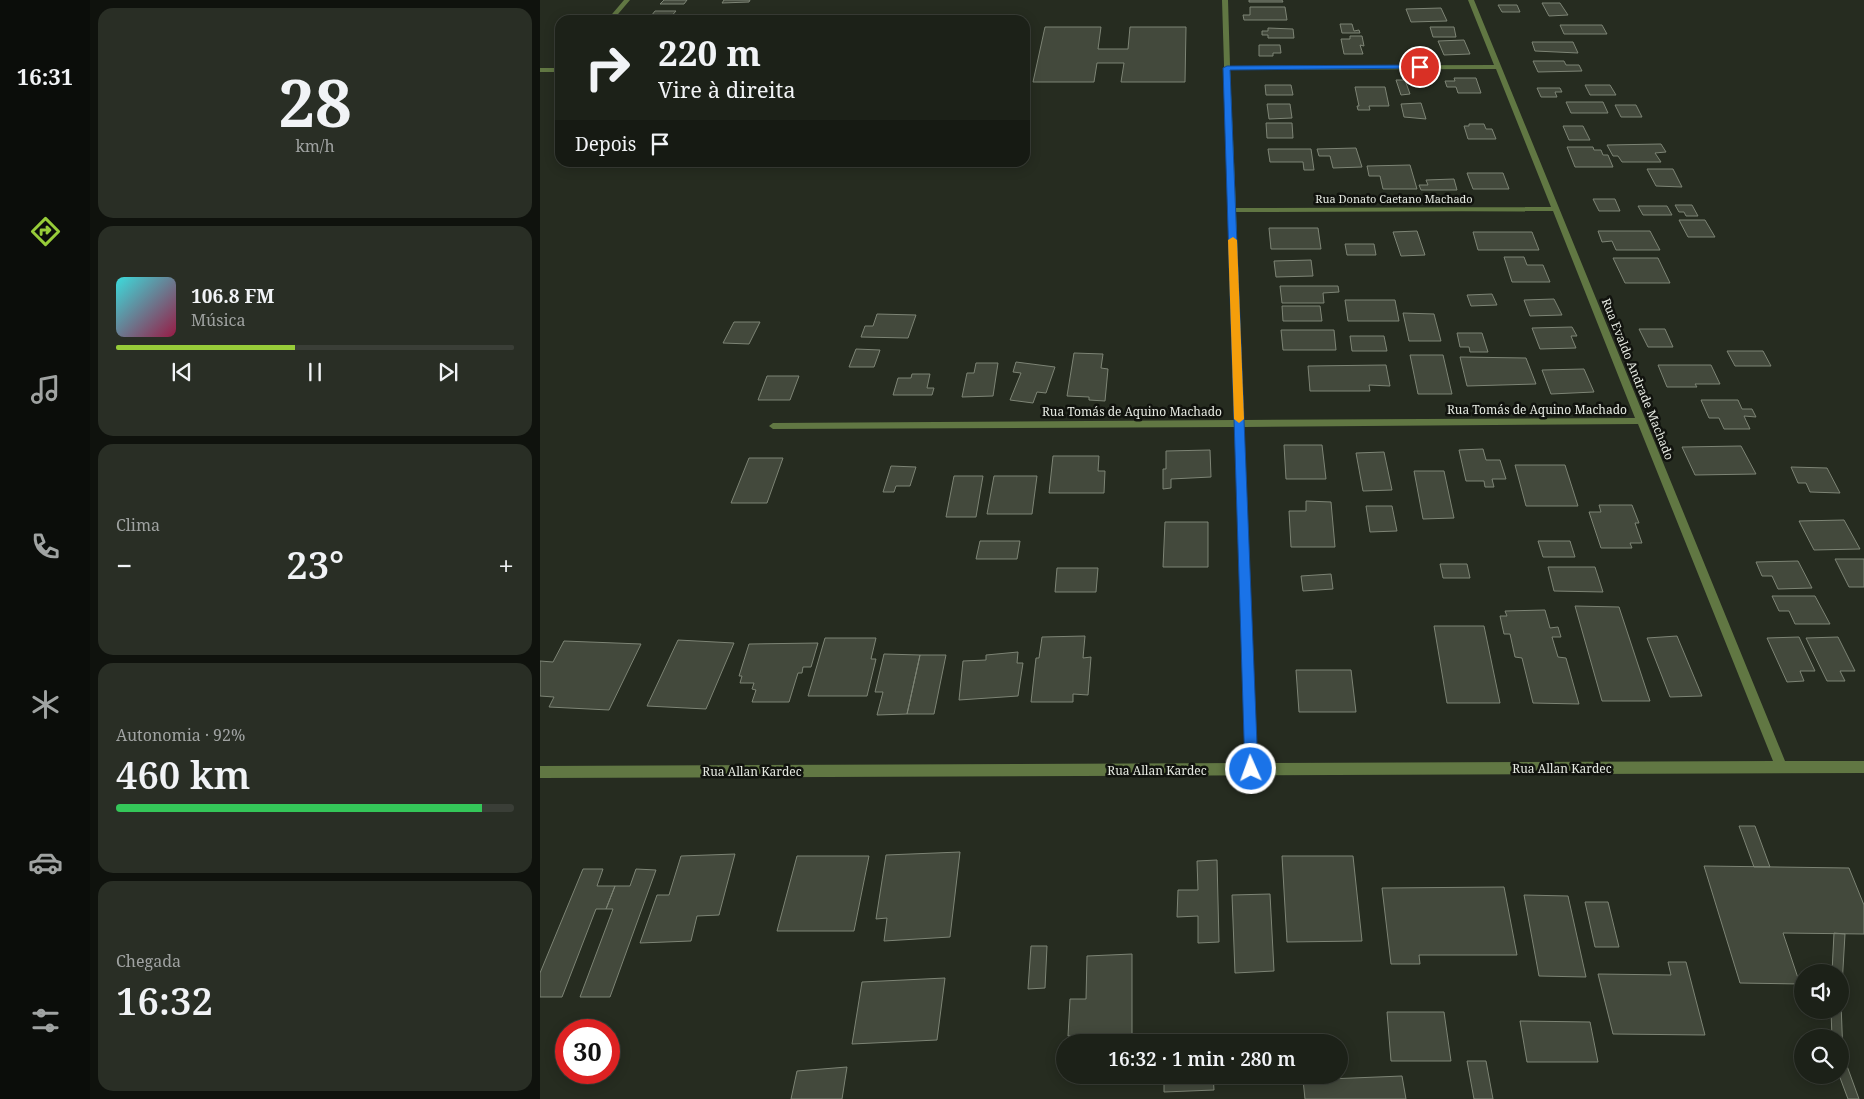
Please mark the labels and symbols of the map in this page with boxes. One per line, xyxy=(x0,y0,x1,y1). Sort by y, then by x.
pin xyxy=(1399,46,1441,88)
street label: Rua Donato Caetano Machado xyxy=(1315,191,1473,206)
street label: Rua Evaldo Andrade Machado xyxy=(1598,296,1678,462)
street label: Rua Tomás de Aquino Machado xyxy=(1447,401,1627,418)
street label: Rua Tomás de Aquino Machado xyxy=(1042,403,1222,420)
position arrow xyxy=(1224,742,1276,794)
street label: Rua Allan Kardec xyxy=(1512,760,1612,777)
street label: Rua Allan Kardec xyxy=(1107,762,1207,779)
street label: Rua Allan Kardec xyxy=(702,763,802,780)
speed limit sign: 30 xyxy=(555,1019,620,1084)

